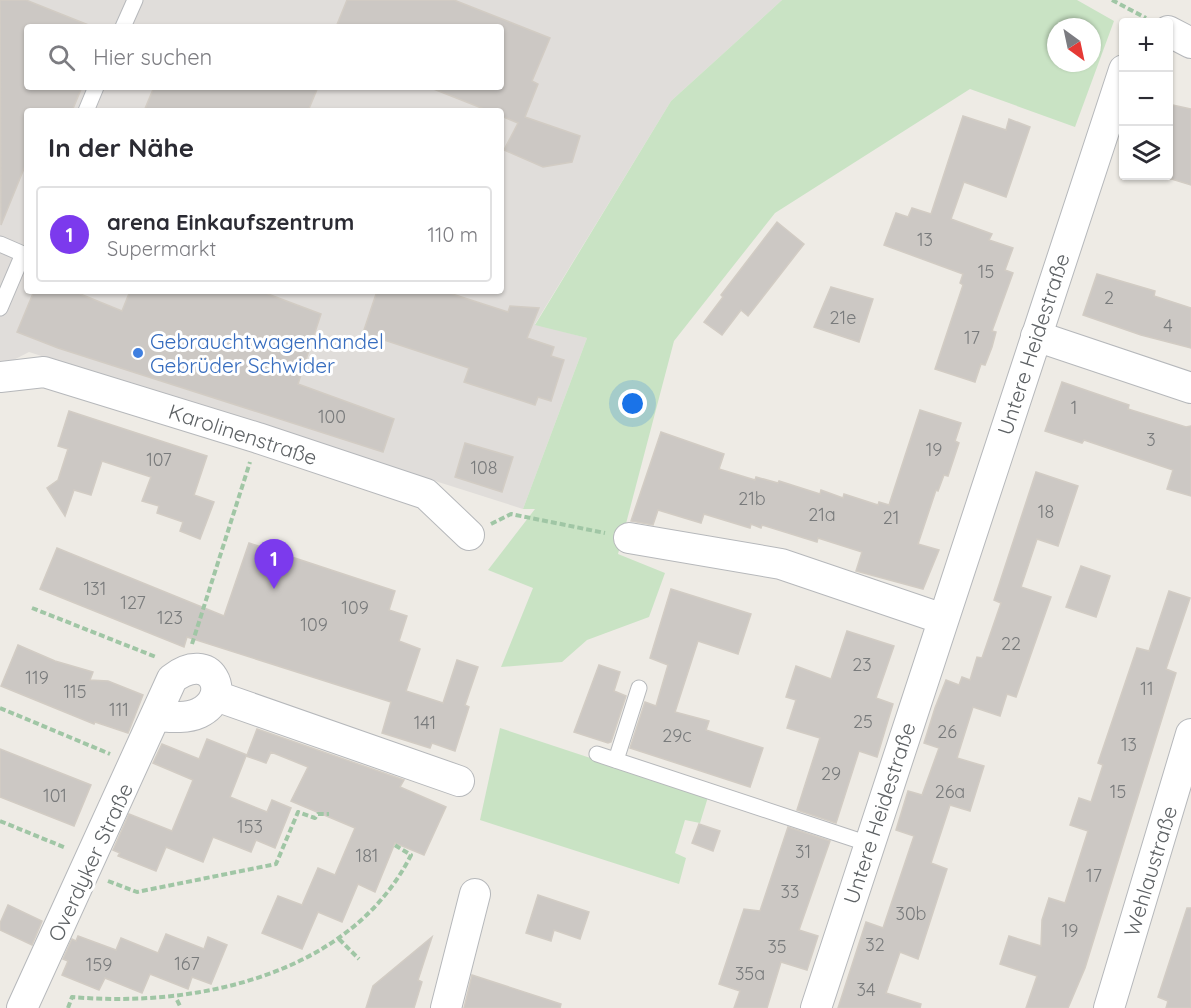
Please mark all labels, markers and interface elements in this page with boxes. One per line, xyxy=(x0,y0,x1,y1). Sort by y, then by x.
north arrow xyxy=(1047,18,1101,72)
map controls xyxy=(1119,18,1173,180)
button: + xyxy=(1119,18,1173,72)
search box xyxy=(24,24,504,90)
icon: search xyxy=(45,41,78,74)
text: Hier suchen xyxy=(93,43,212,71)
button: − xyxy=(1119,72,1173,126)
button: layers xyxy=(1119,126,1173,180)
text: In der Nähe xyxy=(48,131,194,164)
text: arena Einkaufszentrum xyxy=(107,208,354,236)
text: 1 xyxy=(66,222,73,247)
text: 110 m xyxy=(428,222,478,247)
house number: 13 xyxy=(917,228,933,251)
text: Supermarkt xyxy=(107,236,216,261)
street label: Untere Heidestraße xyxy=(991,250,1075,438)
house number: 15 xyxy=(978,260,994,283)
house number: 2 xyxy=(1104,286,1114,309)
house number: 21e xyxy=(830,306,856,329)
house number: 4 xyxy=(1163,314,1173,337)
house number: 17 xyxy=(964,326,980,349)
place label: Gebrauchtwagenhandel Gebrüder Schwider xyxy=(150,328,384,378)
marker: Gebrauchtwagenhandel Gebrüder Schwider xyxy=(131,346,145,360)
your location xyxy=(618,389,647,418)
house number: 1 xyxy=(1071,396,1077,419)
street label: Karolinenstraße xyxy=(165,398,321,470)
house number: 100 xyxy=(318,405,346,428)
house number: 3 xyxy=(1146,428,1156,451)
house number: 19 xyxy=(926,438,942,461)
house number: 107 xyxy=(146,448,172,471)
house number: 108 xyxy=(470,456,498,479)
house number: 21b xyxy=(738,487,766,510)
house number: 18 xyxy=(1038,500,1054,523)
house number: 21a xyxy=(808,503,836,526)
house number: 21 xyxy=(883,506,899,529)
pin: 1 xyxy=(254,540,294,589)
house number: 131 xyxy=(84,577,106,600)
house number: 127 xyxy=(120,591,146,614)
house number: 109 xyxy=(341,596,369,619)
house number: 123 xyxy=(157,606,183,629)
house number: 109 xyxy=(300,613,328,636)
house number: 22 xyxy=(1001,632,1021,655)
house number: 23 xyxy=(852,653,872,676)
house number: 119 xyxy=(25,666,49,689)
house number: 11 xyxy=(1140,677,1154,700)
house number: 115 xyxy=(63,680,87,703)
house number: 111 xyxy=(109,698,129,721)
house number: 25 xyxy=(853,710,873,733)
house number: 141 xyxy=(414,711,436,734)
street label: Untere Heidestraße xyxy=(837,719,921,907)
house number: 26 xyxy=(937,720,957,743)
house number: 29c xyxy=(662,724,692,747)
house number: 13 xyxy=(1121,733,1137,756)
house number: 29 xyxy=(821,762,841,785)
street label: Overdyker Straße xyxy=(42,779,138,945)
house number: 26a xyxy=(935,780,965,803)
house number: 15 xyxy=(1110,780,1126,803)
house number: 101 xyxy=(43,784,67,807)
street label: Wehlaustraße xyxy=(1118,803,1182,939)
house number: 153 xyxy=(237,815,263,838)
house number: 31 xyxy=(795,840,811,863)
house number: 181 xyxy=(355,844,379,867)
house number: 17 xyxy=(1086,864,1102,887)
house number: 33 xyxy=(781,880,799,903)
house number: 30b xyxy=(895,902,927,925)
house number: 19 xyxy=(1062,919,1078,942)
house number: 32 xyxy=(865,933,885,956)
house number: 35 xyxy=(767,935,787,958)
house number: 167 xyxy=(174,952,200,975)
house number: 159 xyxy=(86,953,112,976)
house number: 35a xyxy=(735,962,765,985)
house number: 34 xyxy=(857,978,875,1001)

